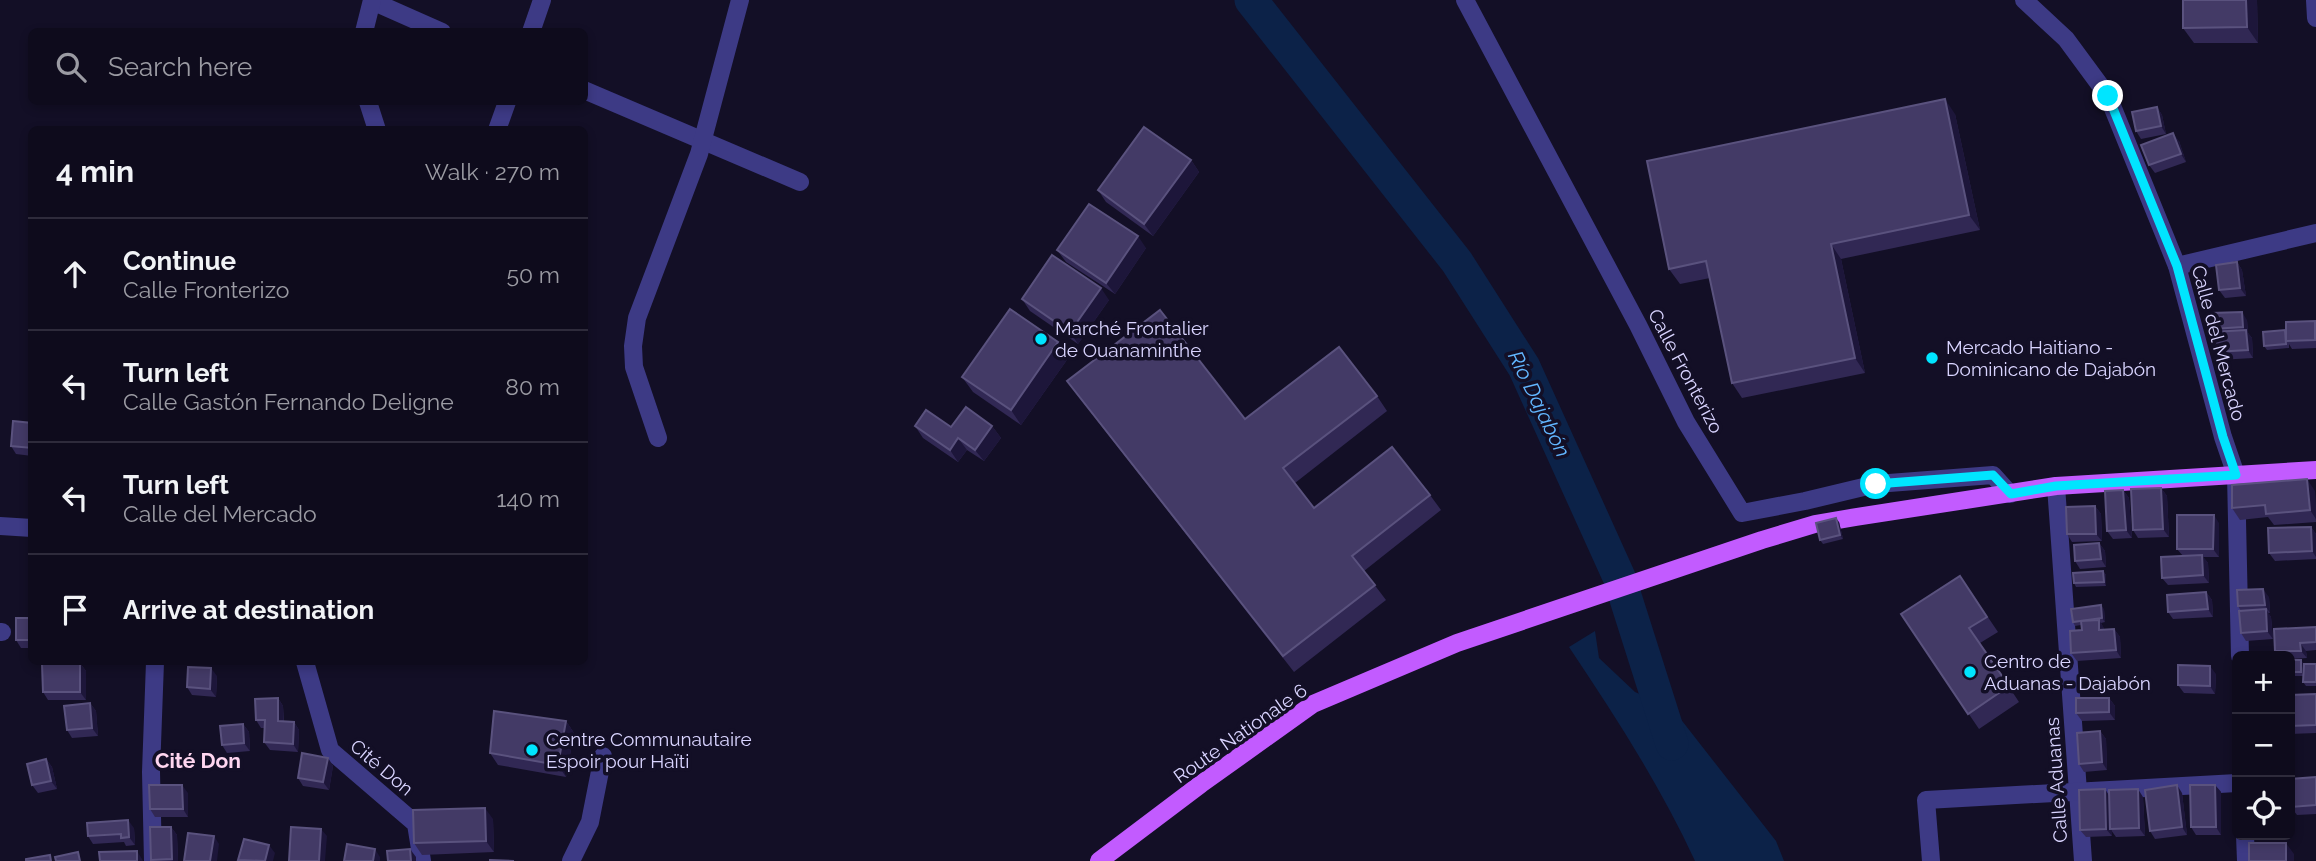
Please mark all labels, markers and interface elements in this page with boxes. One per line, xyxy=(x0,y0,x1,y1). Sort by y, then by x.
search box xyxy=(28,28,588,105)
icon: search xyxy=(52,48,90,86)
text: Search here xyxy=(108,52,252,82)
route end xyxy=(2092,80,2123,111)
text: 4 min xyxy=(56,154,134,189)
text: Walk · 270 m xyxy=(425,158,560,185)
text: Continue xyxy=(123,246,236,276)
icon: ahead xyxy=(56,255,94,293)
text: 50 m xyxy=(506,261,560,288)
street label: Calle del Mercado xyxy=(2188,263,2250,423)
text: Calle Fronterizo xyxy=(123,276,289,303)
street label: Calle Fronterizo xyxy=(1644,305,1728,437)
place label: Marché Frontalier de Ouanaminthe xyxy=(1055,317,1209,361)
marker: Marché Frontalier de Ouanaminthe xyxy=(1033,331,1049,347)
place label: Mercado Haitiano - Dominicano de Dajabón xyxy=(1946,336,2156,380)
water label: Río Dajabón xyxy=(1503,347,1576,461)
marker: Mercado Haitiano - Dominicano de Dajabón xyxy=(1924,350,1940,366)
text: Turn left xyxy=(123,358,229,388)
icon: left xyxy=(56,367,94,405)
text: 80 m xyxy=(505,373,560,400)
text: Calle Gastón Fernando Deligne xyxy=(123,388,454,415)
route start xyxy=(1860,468,1891,499)
text: Turn left xyxy=(123,470,229,500)
icon: left xyxy=(56,479,94,517)
text: 140 m xyxy=(497,485,560,512)
text: Calle del Mercado xyxy=(123,500,317,527)
icon: arrive xyxy=(56,591,94,629)
text: Arrive at destination xyxy=(123,595,374,625)
place label: Centro de Aduanas - Dajabón xyxy=(1984,650,2151,694)
map controls xyxy=(2232,651,2295,840)
button: + xyxy=(2232,651,2295,714)
marker: Centro de Aduanas - Dajabón xyxy=(1962,664,1978,680)
street label: Route Nationale 6 xyxy=(1169,679,1311,787)
button: − xyxy=(2232,714,2295,777)
street label: Calle Aduanas xyxy=(2041,717,2071,843)
place label: Centre Communautaire Espoir pour Haïti xyxy=(546,728,752,772)
street label: Cité Don xyxy=(346,734,418,800)
marker: Centre Communautaire Espoir pour Haïti xyxy=(524,742,540,758)
district label: Cité Don xyxy=(155,748,241,773)
button: locate xyxy=(2232,777,2295,840)

